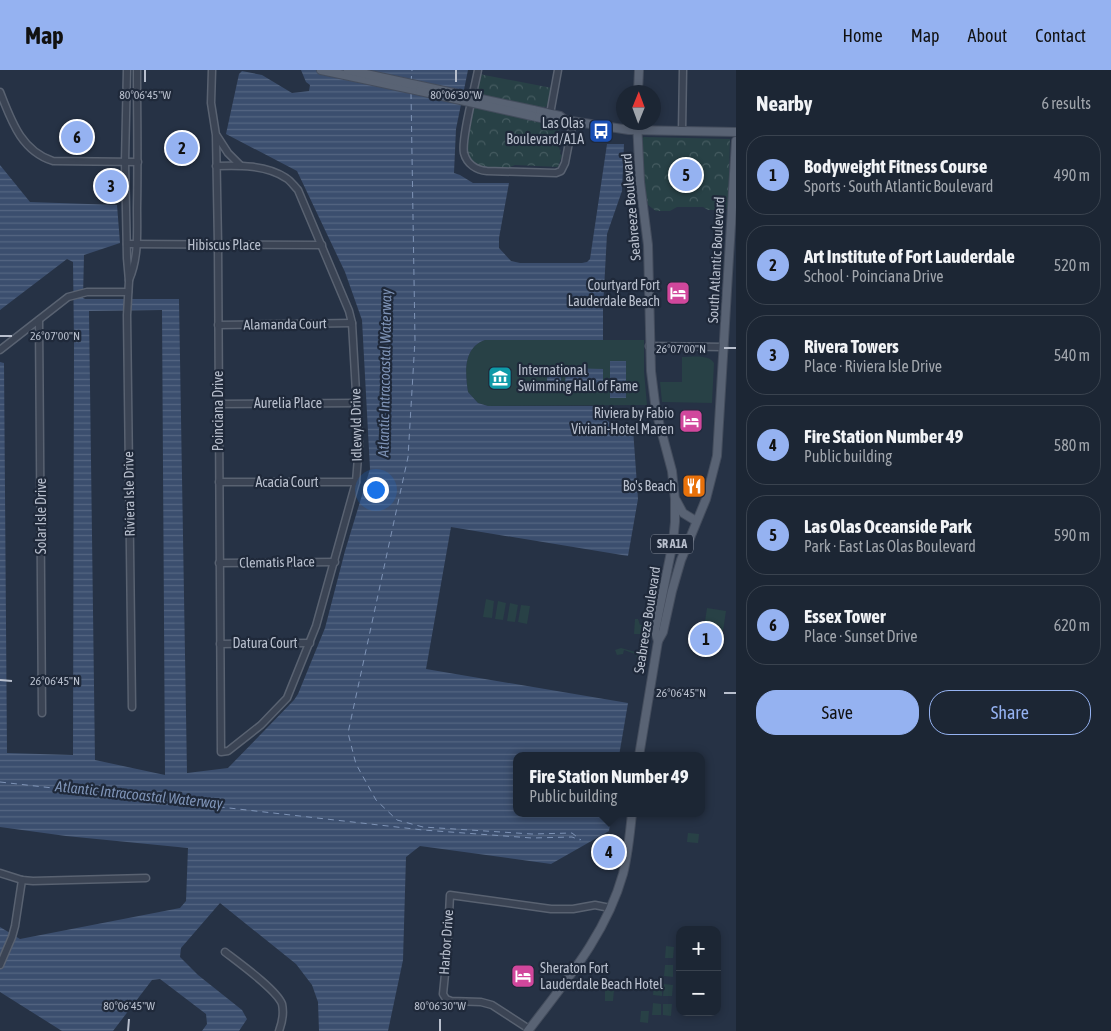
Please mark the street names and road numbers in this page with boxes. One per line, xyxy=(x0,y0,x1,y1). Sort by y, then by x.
street label: Seabreeze Boulevard xyxy=(618,153,644,261)
street label: South Atlantic Boulevard xyxy=(705,196,727,324)
street label: Hibiscus Place xyxy=(187,237,261,253)
street label: Alamanda Court xyxy=(243,315,327,333)
street label: Poinciana Drive xyxy=(210,371,226,451)
street label: Idlewyld Drive xyxy=(347,388,365,462)
street label: Aurelia Place xyxy=(254,395,322,411)
street label: Riviera Isle Drive xyxy=(120,451,138,537)
street label: Acacia Court xyxy=(255,474,319,490)
street label: Solar Isle Drive xyxy=(33,478,49,554)
road number: SR A1A xyxy=(651,534,693,554)
street label: Clematis Place xyxy=(239,553,315,571)
street label: Seabreeze Boulevard xyxy=(631,565,663,675)
street label: Datura Court xyxy=(232,635,298,651)
street label: Harbor Drive xyxy=(436,909,456,975)

